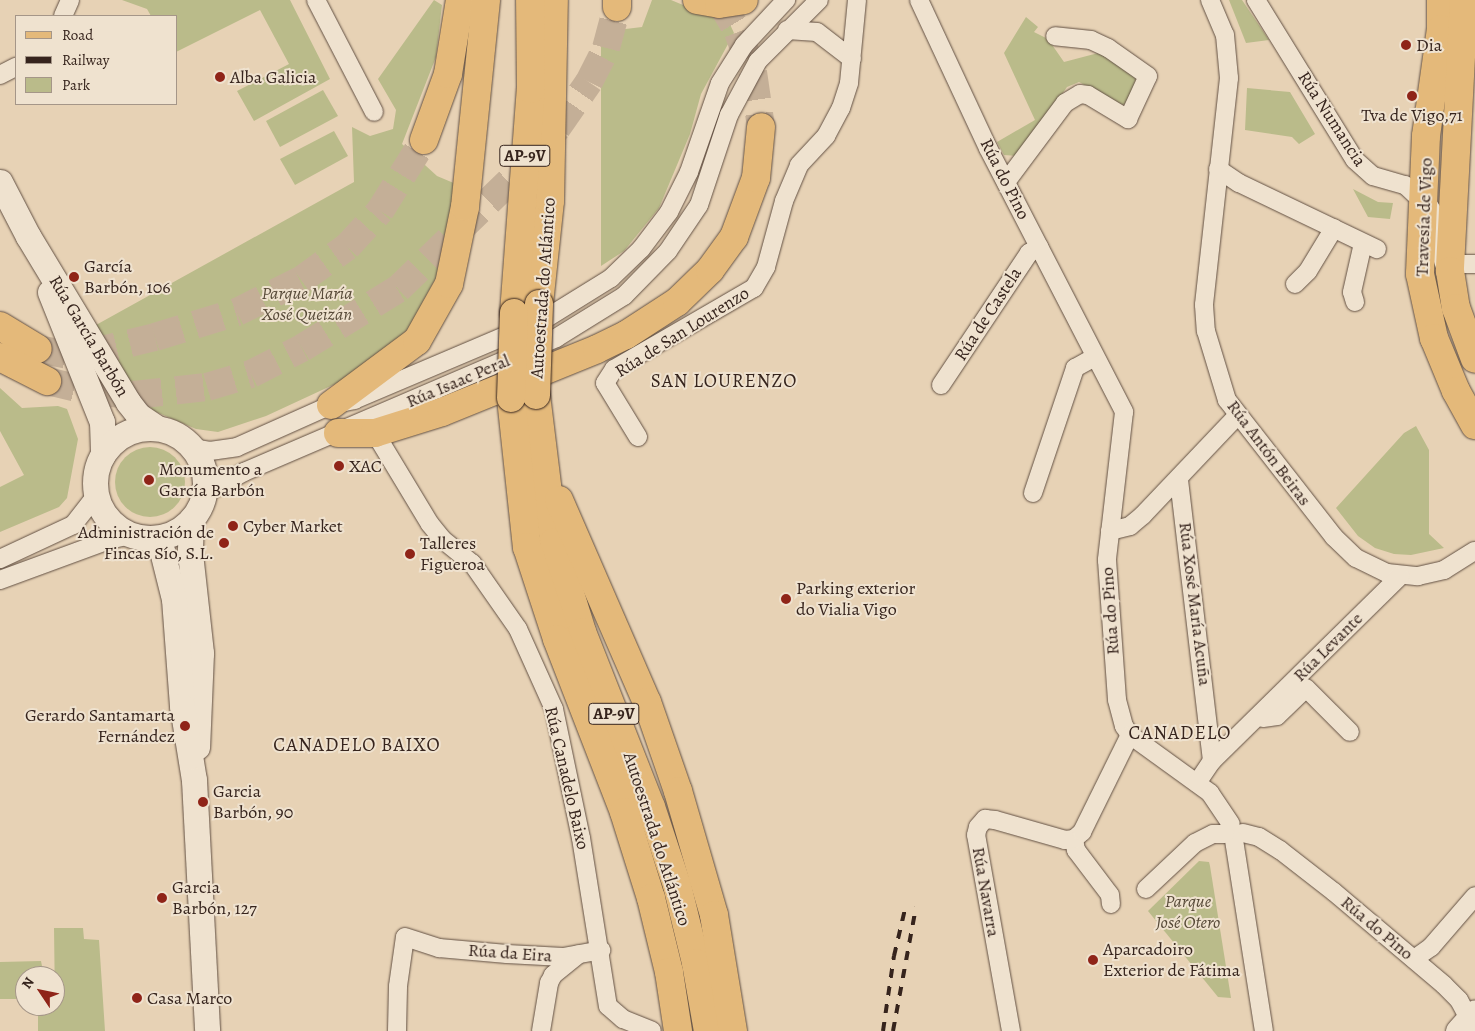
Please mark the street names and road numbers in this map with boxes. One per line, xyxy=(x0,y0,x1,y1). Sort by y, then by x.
street label: Rúa Numancia xyxy=(1293,67,1371,171)
street label: Rúa do Pino xyxy=(975,135,1035,223)
road number: AP-9V xyxy=(499,142,551,170)
street label: Travesía de Vigo xyxy=(1411,157,1437,277)
street label: Autoestrada do Atlántico xyxy=(526,197,560,379)
street label: Rúa de Castela xyxy=(950,263,1026,365)
street label: Rúa García Barbón xyxy=(44,271,134,401)
street label: Rúa de San Lourenzo xyxy=(611,282,753,382)
street label: Rúa Isaac Peral xyxy=(403,350,513,412)
street label: Rúa Antón Beiras xyxy=(1222,396,1316,510)
street label: Rúa Xosé María Acuña xyxy=(1174,521,1216,687)
street label: Rúa do Pino xyxy=(1096,566,1124,656)
street label: Rúa Levante xyxy=(1289,608,1367,686)
road number: AP-9V xyxy=(588,701,640,728)
street label: Rúa Canadelo Baixo xyxy=(540,704,594,852)
street label: Autoestrada do Atlántico xyxy=(619,749,695,929)
street label: Rúa Navarra xyxy=(967,845,1005,939)
street label: Rúa do Pino xyxy=(1336,891,1418,965)
street label: Rúa da Eira xyxy=(467,939,553,967)

